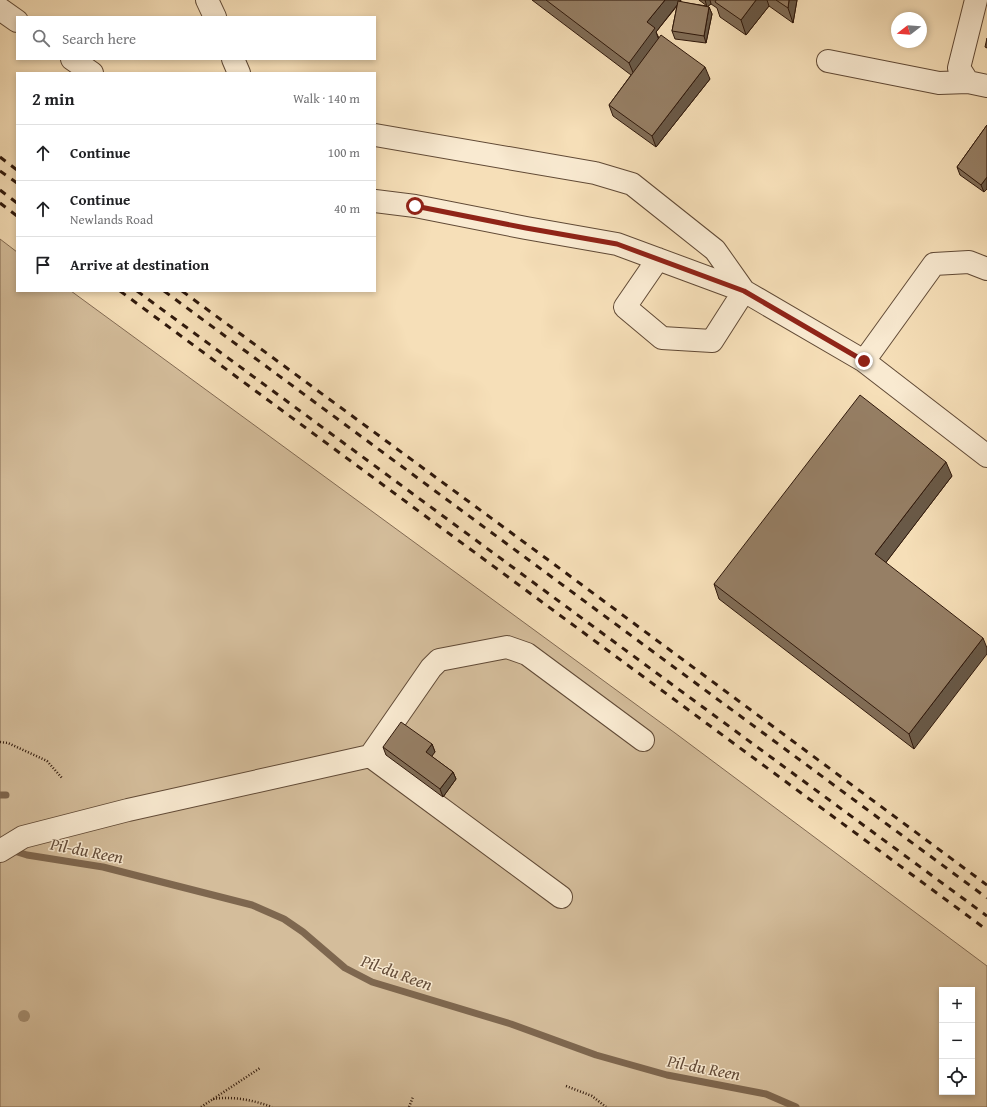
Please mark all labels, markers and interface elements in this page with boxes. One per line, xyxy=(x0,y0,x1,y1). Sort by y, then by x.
north arrow xyxy=(891,12,927,48)
search box xyxy=(16,16,376,60)
icon: search xyxy=(30,27,52,49)
text: Search here xyxy=(62,28,136,49)
text: 2 min xyxy=(32,86,74,111)
text: Walk · 140 m xyxy=(293,89,360,108)
icon: ahead xyxy=(32,142,54,164)
text: Continue xyxy=(70,142,131,163)
text: 100 m xyxy=(328,143,360,162)
text: Continue xyxy=(70,189,131,210)
route start xyxy=(406,197,424,215)
icon: ahead xyxy=(32,198,54,220)
text: 40 m xyxy=(334,199,360,218)
text: Newlands Road xyxy=(70,210,153,229)
icon: arrive xyxy=(32,254,54,276)
text: Arrive at destination xyxy=(70,254,209,275)
route end xyxy=(855,352,873,370)
water label: Pil-du Reen xyxy=(47,830,126,869)
water label: Pil-du Reen xyxy=(357,947,436,997)
map controls xyxy=(939,987,975,1095)
button: + xyxy=(939,987,975,1023)
button: − xyxy=(939,1023,975,1059)
water label: Pil-du Reen xyxy=(664,1047,743,1086)
button: locate xyxy=(939,1059,975,1095)

